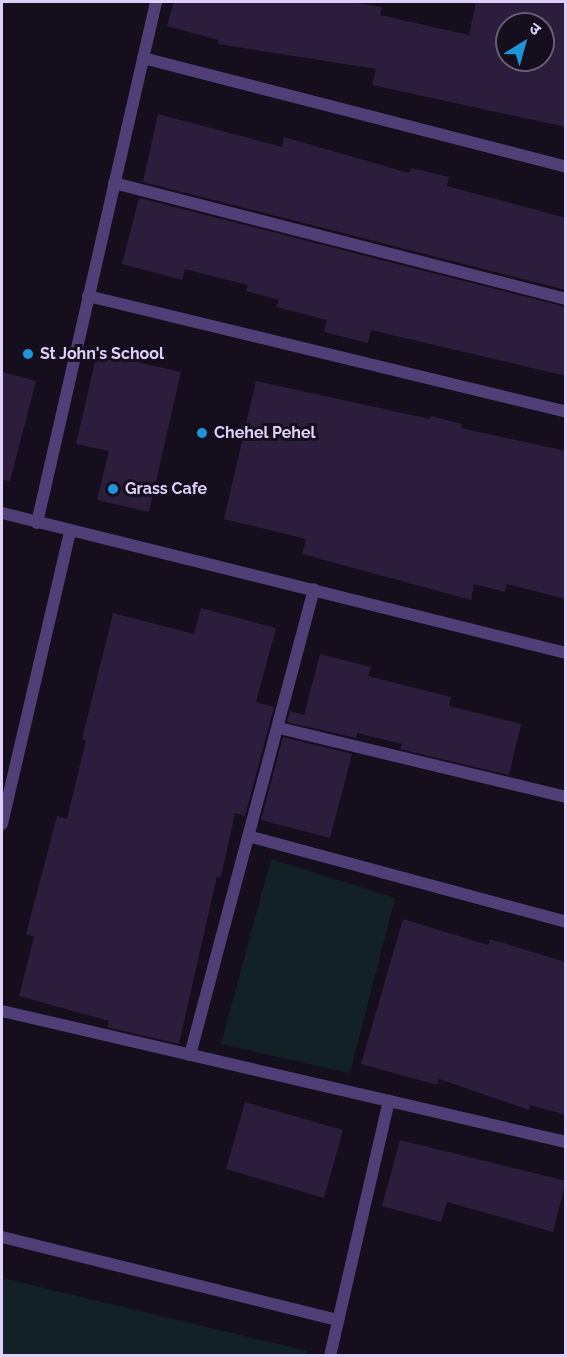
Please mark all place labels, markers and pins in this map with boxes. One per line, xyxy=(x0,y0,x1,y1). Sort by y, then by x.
place label: St John's School xyxy=(40,344,164,364)
marker: St John's School xyxy=(21,347,35,361)
place label: Chehel Pehel xyxy=(214,423,316,443)
marker: Chehel Pehel xyxy=(195,426,209,440)
place label: Grass Cafe xyxy=(125,479,207,499)
marker: Grass Cafe xyxy=(106,482,120,496)

